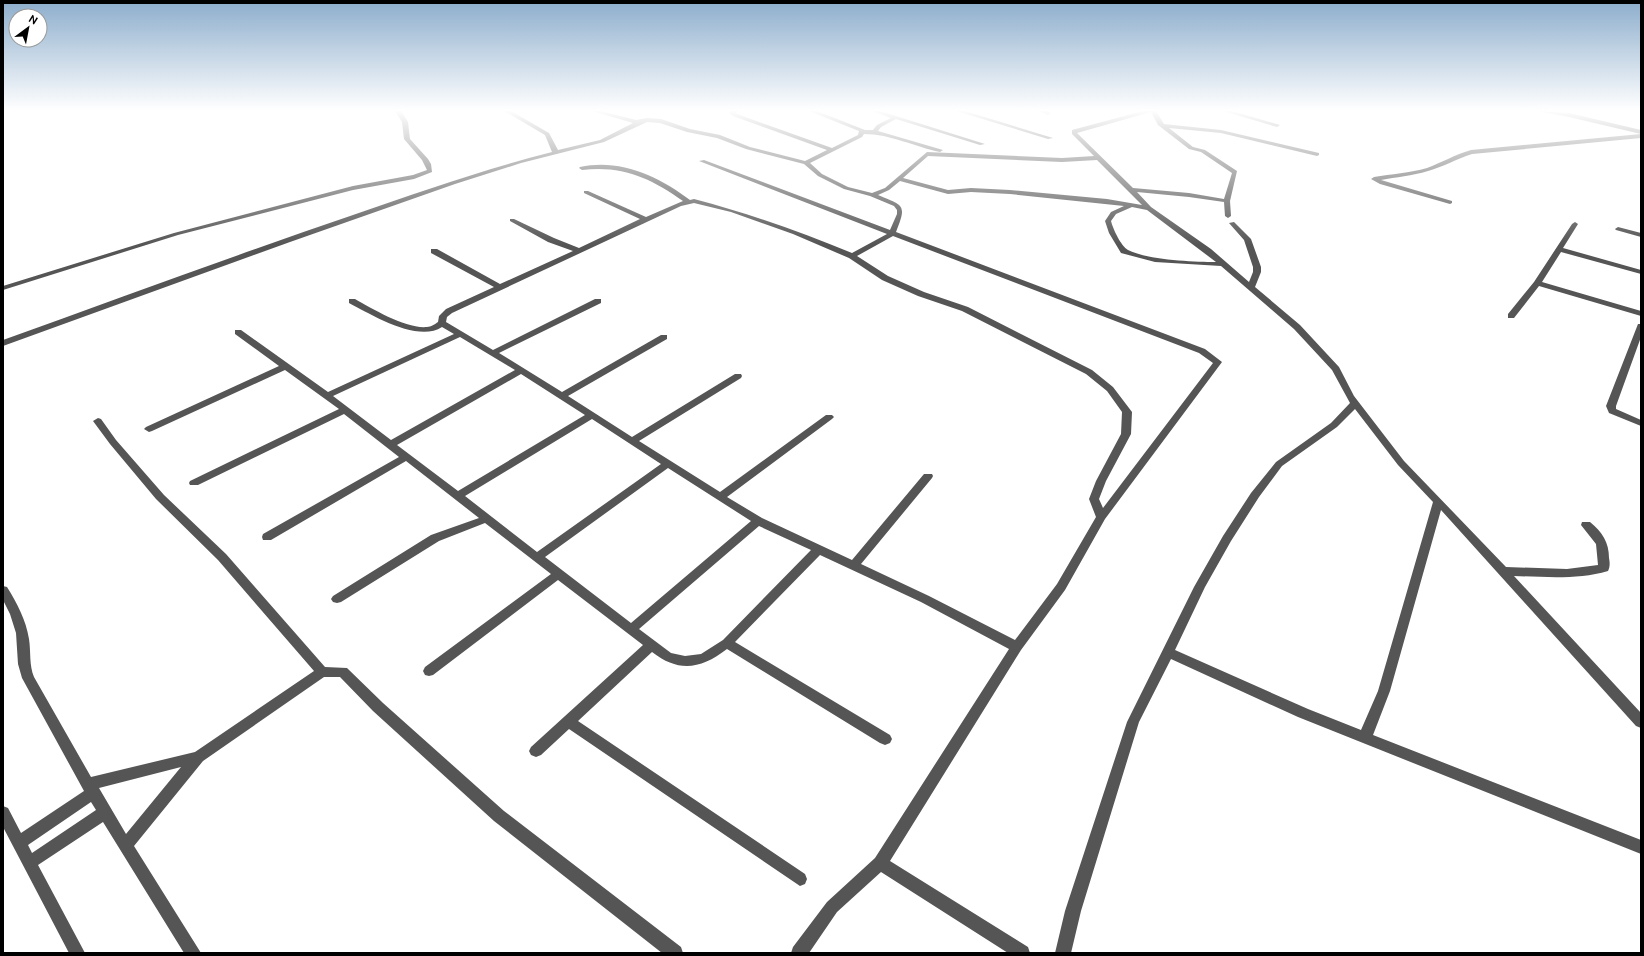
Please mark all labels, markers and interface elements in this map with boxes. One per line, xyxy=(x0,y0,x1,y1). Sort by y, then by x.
north arrow xyxy=(8,8,48,48)
text: N xyxy=(27,12,40,27)

